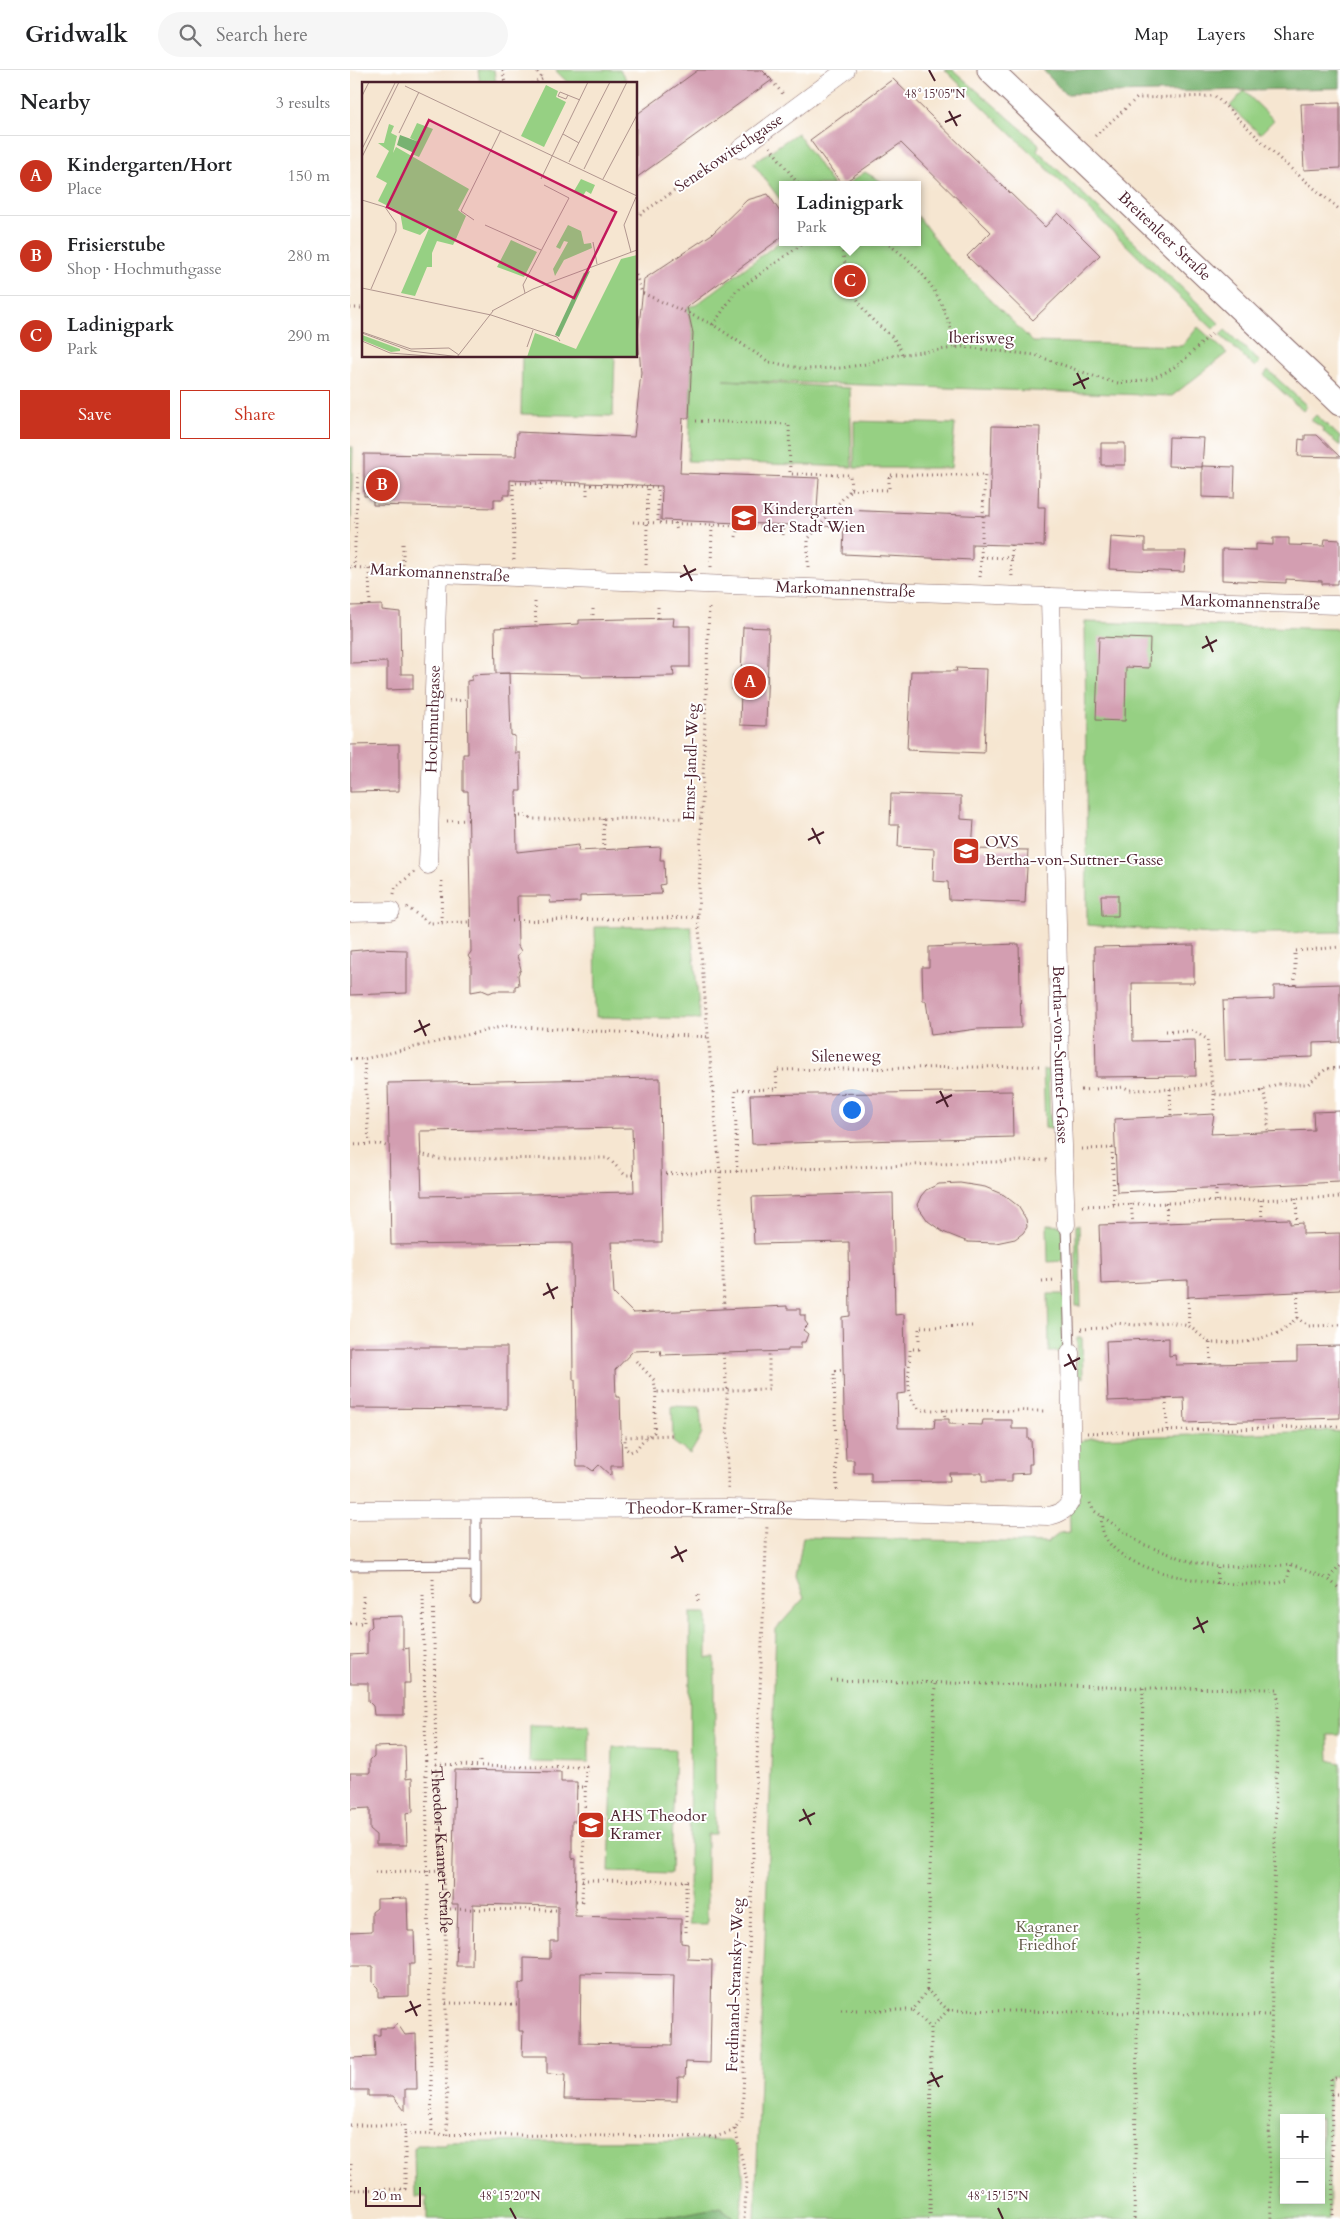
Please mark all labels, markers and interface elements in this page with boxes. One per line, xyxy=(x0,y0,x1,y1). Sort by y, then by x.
search box xyxy=(158,12,508,57)
text: Gridwalk xyxy=(25,18,128,51)
icon: search xyxy=(176,21,204,49)
text: Search here xyxy=(216,22,308,48)
text: Map xyxy=(1134,22,1169,47)
text: Layers xyxy=(1197,22,1246,47)
text: Share xyxy=(1274,22,1315,47)
inset map xyxy=(362,82,638,358)
text: 48°15'05"N xyxy=(905,86,966,102)
text: Nearby xyxy=(20,88,91,117)
text: 3 results xyxy=(276,92,330,114)
street label: Senekowitschgasse xyxy=(670,109,788,197)
text: Kindergarten/Hort xyxy=(67,152,232,178)
text: A xyxy=(30,165,42,187)
text: 150 m xyxy=(288,165,330,187)
text: Place xyxy=(67,178,102,200)
popup xyxy=(779,181,921,246)
street label: Breitenleer Straße xyxy=(1113,186,1216,286)
text: Ladinigpark xyxy=(796,190,904,216)
text: Park xyxy=(796,216,827,238)
text: Frisierstube xyxy=(67,232,166,258)
text: B xyxy=(30,245,42,267)
text: 280 m xyxy=(288,245,330,267)
text: Shop · Hochmuthgasse xyxy=(67,258,222,280)
pin: C xyxy=(834,262,866,300)
text: Ladinigpark xyxy=(67,312,174,338)
text: C xyxy=(30,325,42,347)
text: 290 m xyxy=(288,325,330,347)
street label: Iberisweg xyxy=(948,326,1014,350)
text: Park xyxy=(67,338,98,360)
button: Save xyxy=(20,390,170,439)
button: Share xyxy=(180,390,330,439)
pin: B xyxy=(366,466,398,504)
place label: Kindergarten der Stadt Wien xyxy=(763,498,865,538)
school or university icon: Kindergarten der Stadt Wien xyxy=(729,503,759,533)
street label: Markomannenstraße xyxy=(370,558,510,588)
street label: Markomannenstraße xyxy=(775,576,916,603)
street label: Markomannenstraße xyxy=(1180,590,1321,615)
pin: A xyxy=(734,663,766,701)
street label: Hochmuthgasse xyxy=(420,665,446,774)
street label: Ernst-Jandl-Weg xyxy=(678,703,704,821)
place label: OVS Bertha-von-Suttner-Gasse xyxy=(985,831,1164,871)
school or university icon: OVS Bertha-von-Suttner-Gasse xyxy=(951,836,981,866)
street label: Bertha-von-Suttner-Gasse xyxy=(1047,965,1074,1145)
street label: Sileneweg xyxy=(811,1044,881,1068)
your location xyxy=(839,1097,865,1123)
street label: Theodor-Kramer-Straße xyxy=(625,1497,793,1521)
street label: Theodor-Kramer-Straße xyxy=(425,1765,456,1934)
place label: AHS Theodor Kramer xyxy=(610,1805,707,1845)
school or university icon: AHS Theodor Kramer xyxy=(576,1810,606,1840)
street label: Ferdinand-Stransky-Weg xyxy=(721,1897,749,2072)
park label: Kagraner Friedhof xyxy=(1016,1916,1079,1956)
map controls xyxy=(1280,2114,1325,2204)
button: + xyxy=(1280,2114,1325,2159)
button: − xyxy=(1280,2159,1325,2204)
scale bar xyxy=(365,2184,421,2207)
text: 20 m xyxy=(372,2186,402,2205)
text: 48°15'20"N xyxy=(480,2188,541,2204)
text: 48°15'15"N xyxy=(968,2188,1029,2204)

